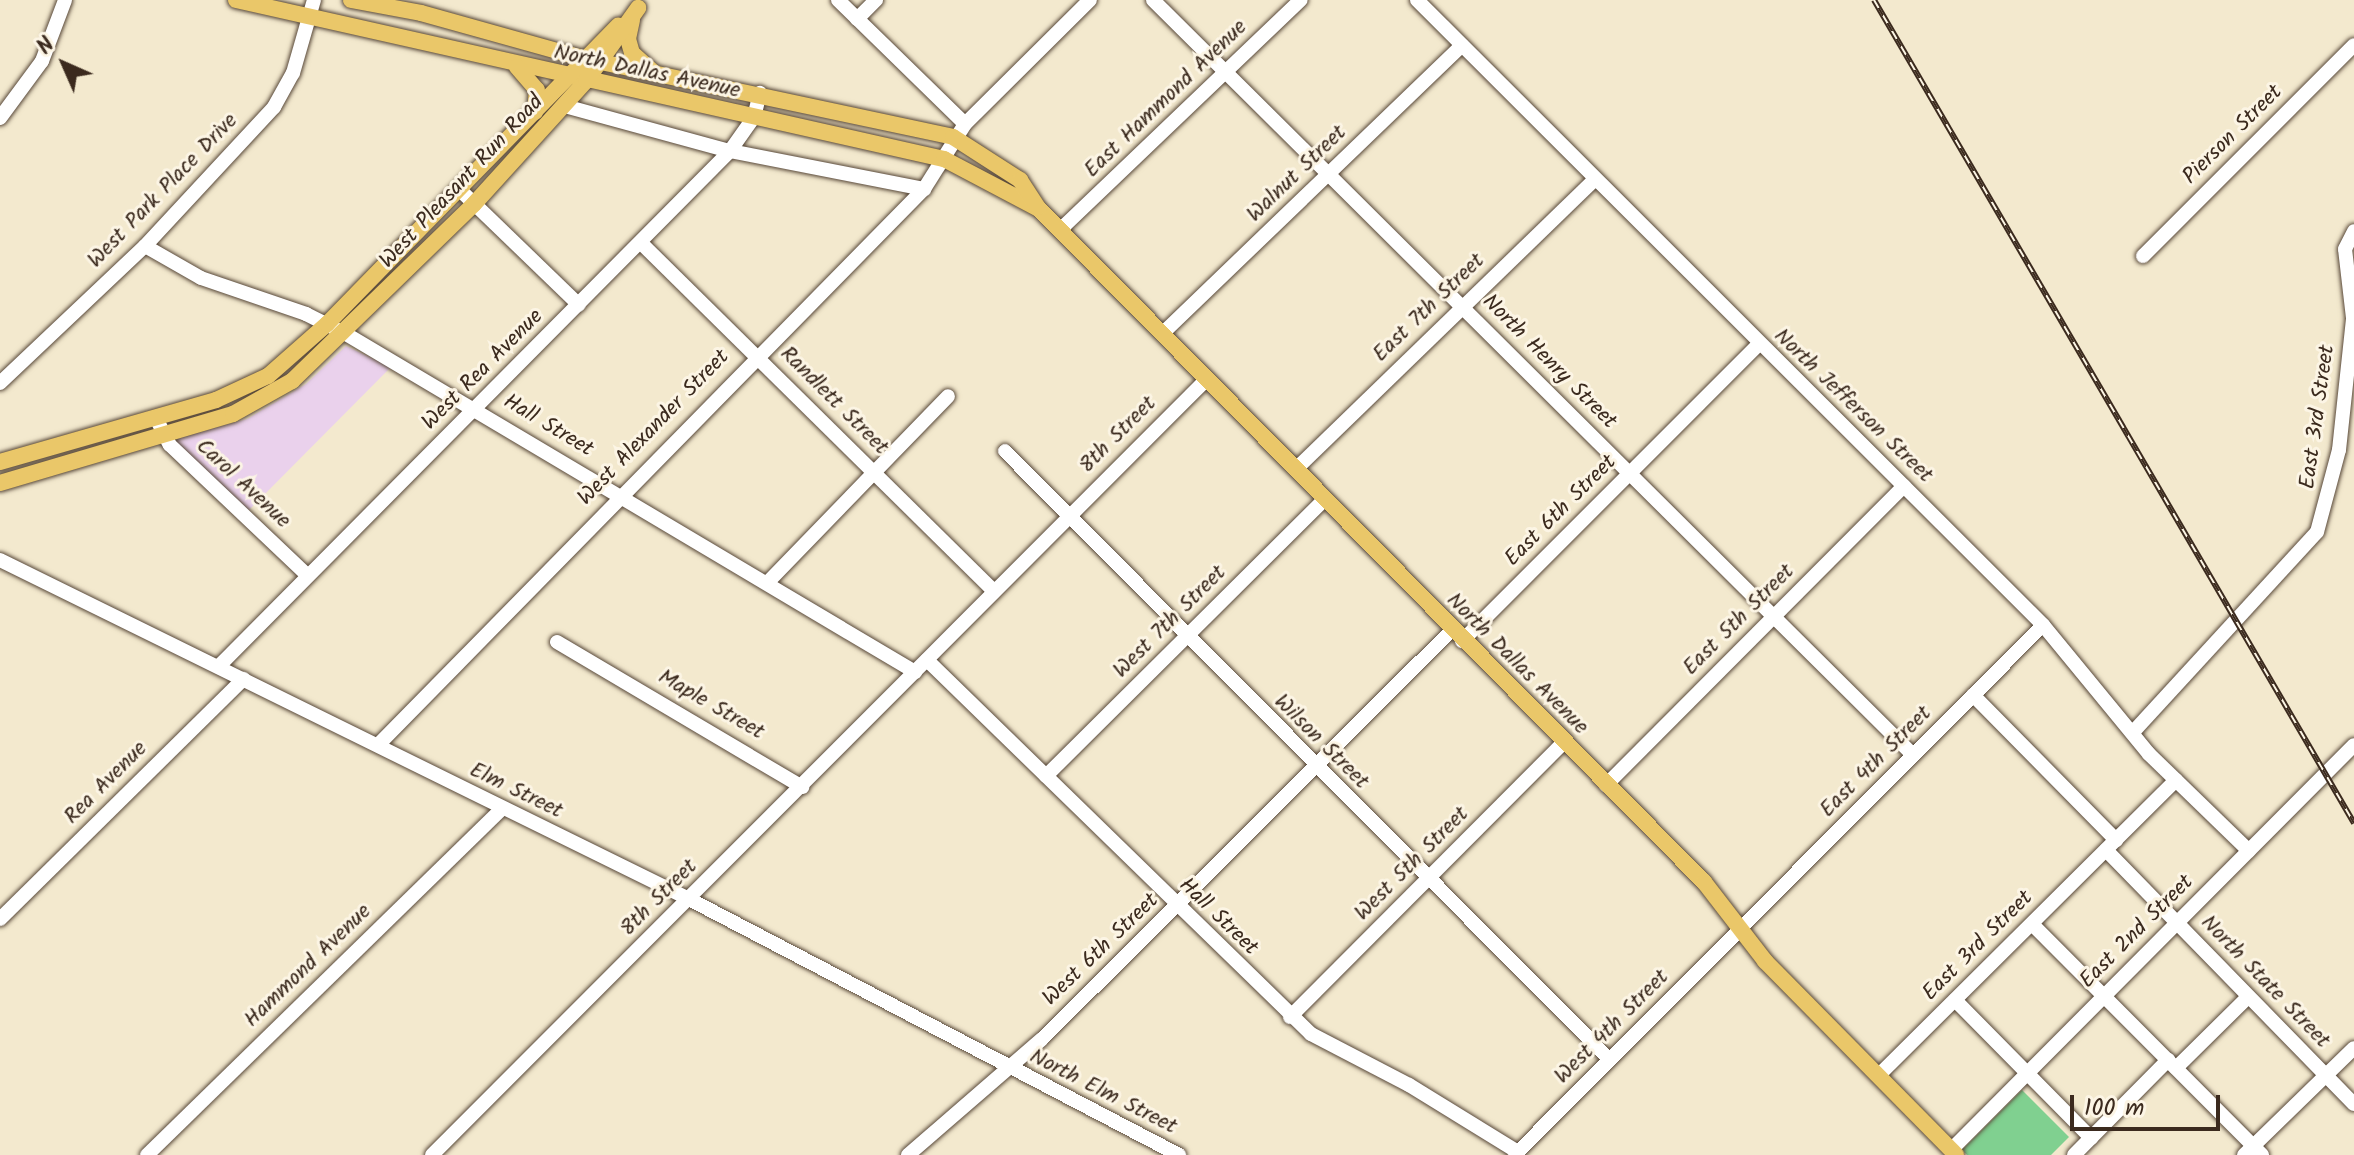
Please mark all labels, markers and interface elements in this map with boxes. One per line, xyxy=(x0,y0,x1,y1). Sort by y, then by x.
street label: East Hammond Avenue xyxy=(1079,14,1253,184)
north arrow xyxy=(24,24,104,104)
text: N xyxy=(29,29,64,64)
street label: North Dallas Avenue xyxy=(551,39,743,105)
street label: Pierson Street xyxy=(2178,80,2288,190)
street label: West Pleasant Run Road xyxy=(375,90,549,274)
street label: West Park Place Drive xyxy=(82,108,244,274)
street label: Walnut Street xyxy=(1242,120,1352,228)
street label: East 7th Street xyxy=(1368,248,1490,368)
street label: North Henry Street xyxy=(1476,289,1622,435)
street label: West Rea Avenue xyxy=(417,304,549,436)
street label: North Jefferson Street xyxy=(1768,323,1938,489)
street label: Randlett Street xyxy=(774,341,894,461)
street label: East 3rd Street xyxy=(2295,343,2341,491)
street label: West Alexander Street xyxy=(573,344,735,512)
street label: Hall Street xyxy=(498,389,598,463)
street label: 8th Street xyxy=(1074,391,1162,479)
street label: Carol Avenue xyxy=(190,434,296,534)
street label: East 6th Street xyxy=(1500,450,1622,572)
street label: East 5th Street xyxy=(1678,559,1800,681)
street label: West 7th Street xyxy=(1108,560,1232,684)
street label: North Dallas Avenue xyxy=(1441,588,1593,740)
street label: Maple Street xyxy=(653,664,769,746)
street label: Wilson Street xyxy=(1268,689,1374,795)
street label: East 4th Street xyxy=(1815,701,1937,823)
street label: Rea Avenue xyxy=(59,736,153,830)
street label: Elm Street xyxy=(465,757,567,825)
street label: West 5th Street xyxy=(1349,801,1475,927)
street label: 8th Street xyxy=(615,854,703,942)
street label: East 2nd Street xyxy=(2075,870,2199,994)
street label: Hall Street xyxy=(1173,873,1263,961)
street label: East 3rd Street xyxy=(1917,885,2039,1007)
street label: West 6th Street xyxy=(1038,888,1164,1012)
street label: Hammond Avenue xyxy=(239,899,377,1033)
street label: North State Street xyxy=(2195,910,2335,1054)
street label: West 4th Street xyxy=(1549,964,1675,1090)
street label: North Elm Street xyxy=(1025,1044,1181,1140)
scale bar xyxy=(2074,1079,2224,1129)
text: 100 m xyxy=(2084,1089,2144,1128)

